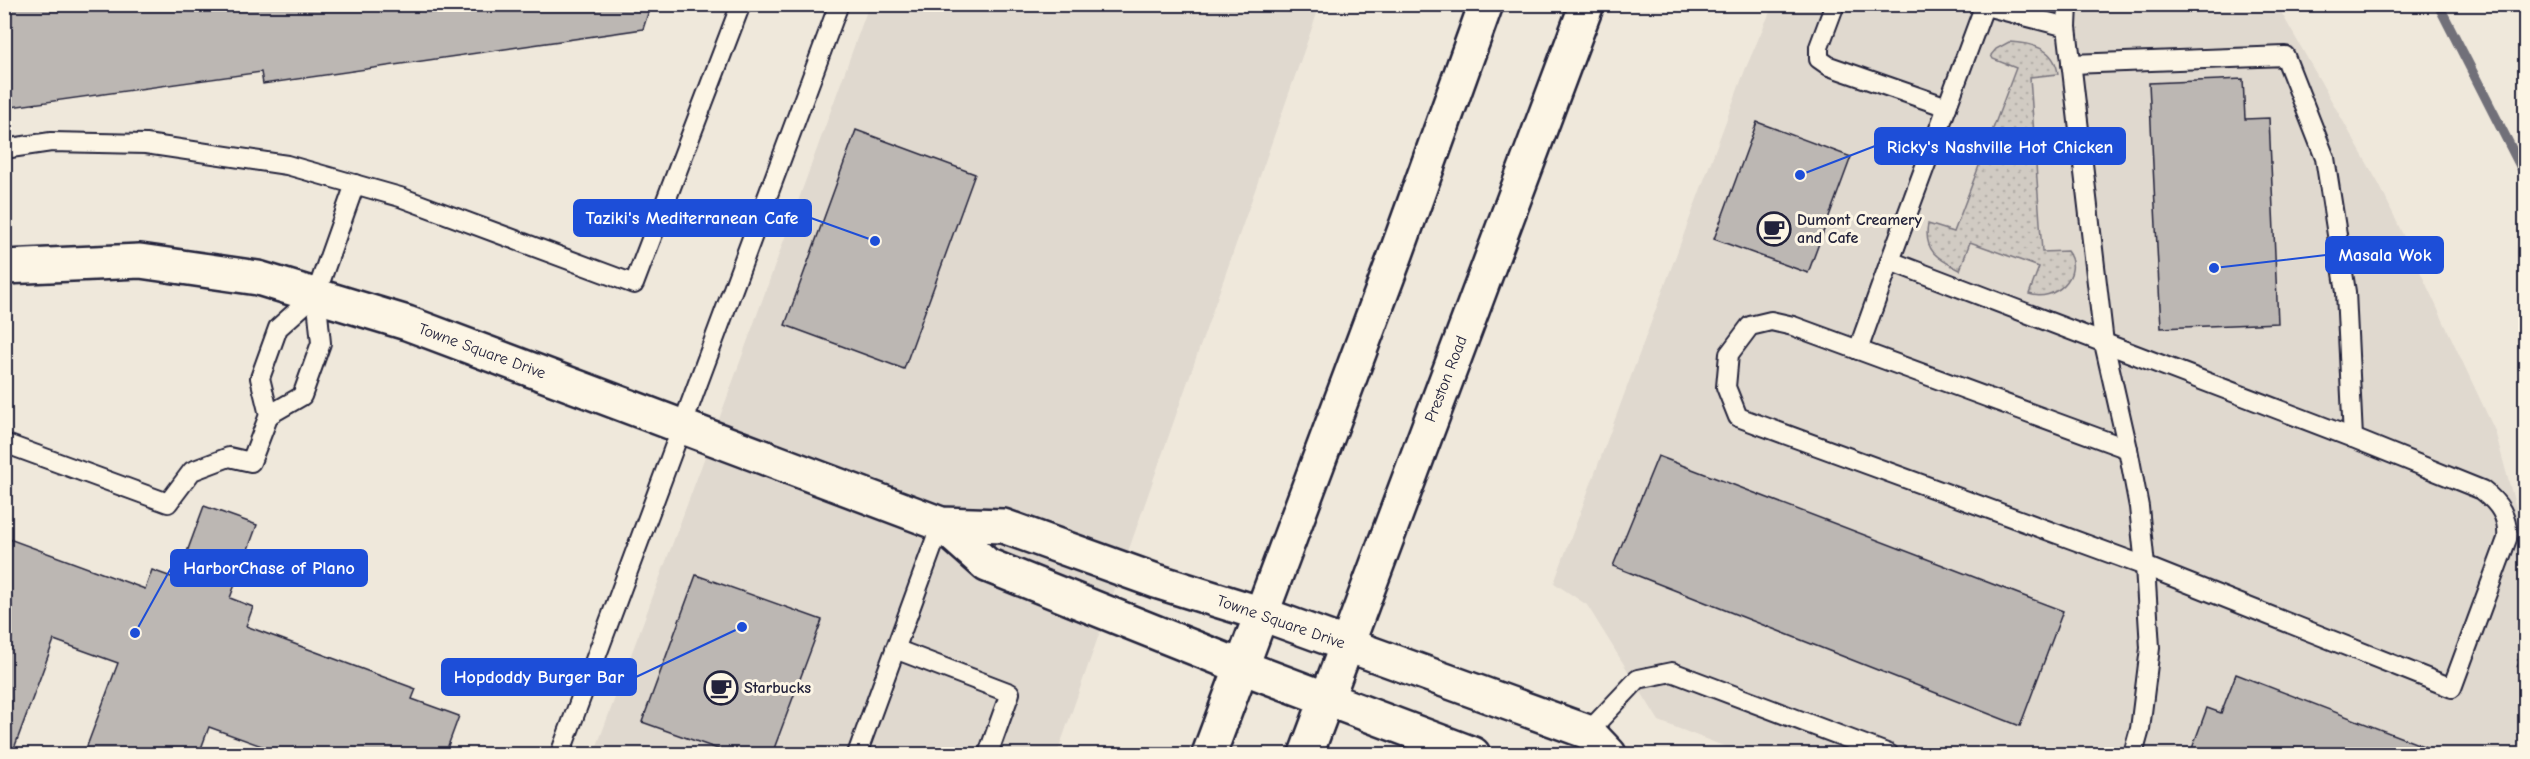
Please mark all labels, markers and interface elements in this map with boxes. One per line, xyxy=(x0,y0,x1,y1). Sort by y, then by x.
callout: Ricky's Nashville Hot Chicken xyxy=(1875,128,2125,164)
text: Ricky's Nashville Hot Chicken xyxy=(1887,137,2113,158)
callout: Taziki's Mediterranean Cafe xyxy=(574,200,811,236)
text: Taziki's Mediterranean Cafe xyxy=(586,208,799,229)
cafe icon: Dumont Creamery and Cafe xyxy=(1756,211,1792,247)
place label: Dumont Creamery and Cafe xyxy=(1797,211,1923,247)
callout: Masala Wok xyxy=(2326,237,2443,273)
text: Masala Wok xyxy=(2339,245,2432,266)
street label: Towne Square Drive xyxy=(416,320,548,382)
street label: Preston Road xyxy=(1421,333,1471,425)
callout: HarborChase of Plano xyxy=(171,550,367,586)
text: HarborChase of Plano xyxy=(183,558,355,579)
street label: Towne Square Drive xyxy=(1215,592,1347,652)
callout: Hopdoddy Burger Bar xyxy=(442,659,636,695)
text: Hopdoddy Burger Bar xyxy=(454,667,625,688)
cafe icon: Starbucks xyxy=(703,670,739,706)
place label: Starbucks xyxy=(744,679,811,697)

